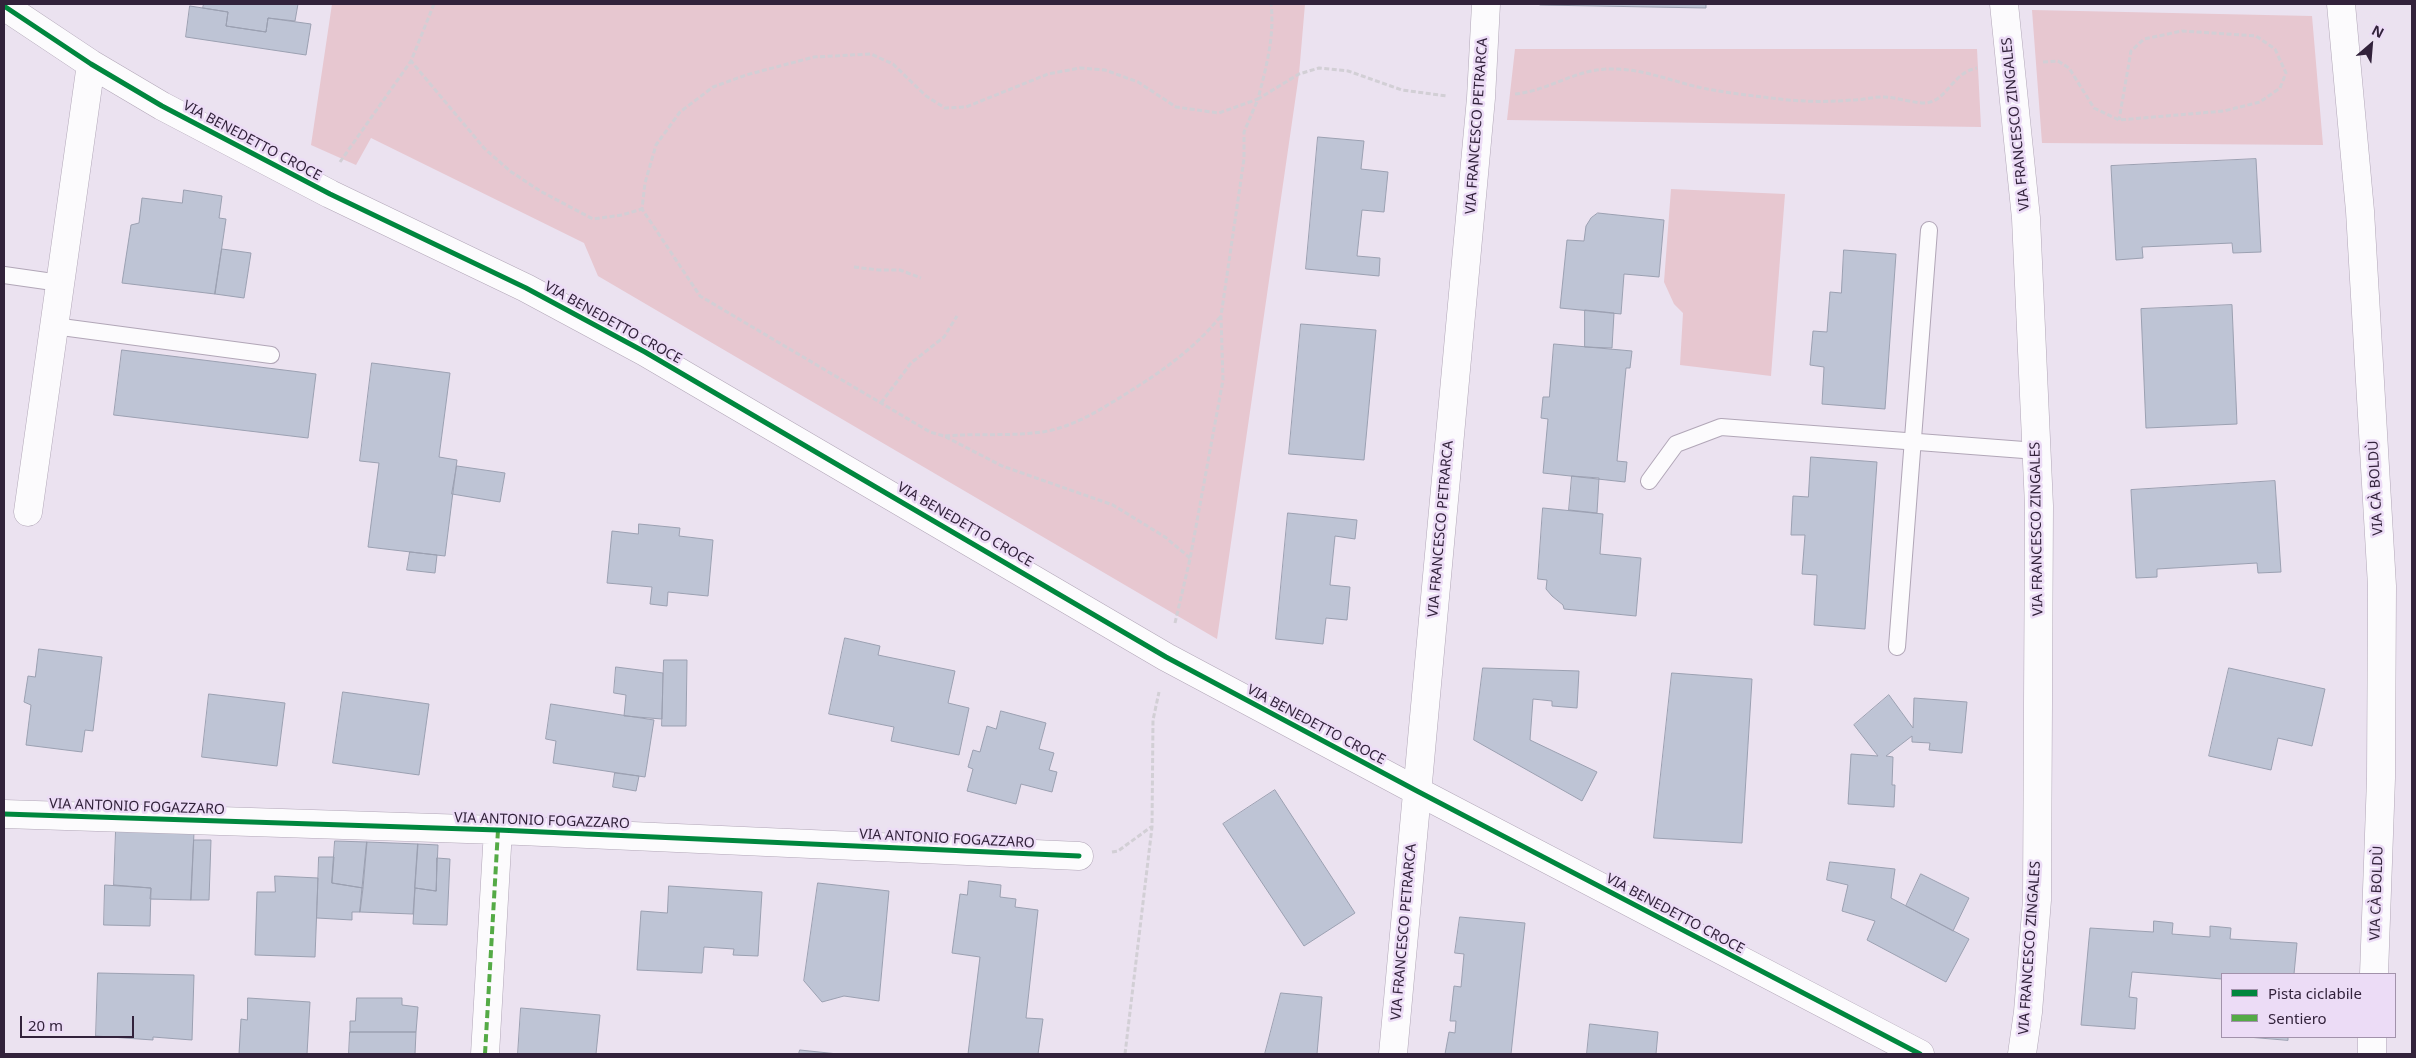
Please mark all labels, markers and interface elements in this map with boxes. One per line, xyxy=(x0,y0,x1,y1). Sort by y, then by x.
north arrow xyxy=(2346,20,2396,70)
text: N xyxy=(2369,20,2387,42)
street label: VIA FRANCESCO PETRARCA xyxy=(1462,37,1492,215)
street label: VIA FRANCESCO ZINGALES xyxy=(1999,37,2033,211)
street label: VIA BENEDETTO CROCE xyxy=(180,97,324,185)
street label: VIA BENEDETTO CROCE xyxy=(541,278,685,368)
street label: VIA FRANCESCO PETRARCA xyxy=(1425,440,1457,618)
street label: VIA CÀ BOLDÙ xyxy=(2365,440,2387,536)
street label: VIA FRANCESCO ZINGALES xyxy=(2027,442,2047,616)
street label: VIA BENEDETTO CROCE xyxy=(894,479,1036,571)
street label: VIA BENEDETTO CROCE xyxy=(1244,681,1388,769)
street label: VIA ANTONIO FOGAZZARO xyxy=(49,796,225,818)
street label: VIA ANTONIO FOGAZZARO xyxy=(454,810,630,832)
street label: VIA ANTONIO FOGAZZARO xyxy=(859,826,1035,852)
street label: VIA FRANCESCO PETRARCA xyxy=(1388,843,1420,1021)
street label: VIA CÀ BOLDÙ xyxy=(2367,845,2387,941)
street label: VIA FRANCESCO ZINGALES xyxy=(2016,861,2044,1035)
street label: VIA BENEDETTO CROCE xyxy=(1603,870,1747,958)
legend xyxy=(2221,973,2396,1038)
text: Pista ciclabile xyxy=(2268,983,2362,1003)
scale bar xyxy=(22,1006,136,1038)
text: Sentiero xyxy=(2268,1008,2327,1028)
text: 20 m xyxy=(28,1015,63,1035)

